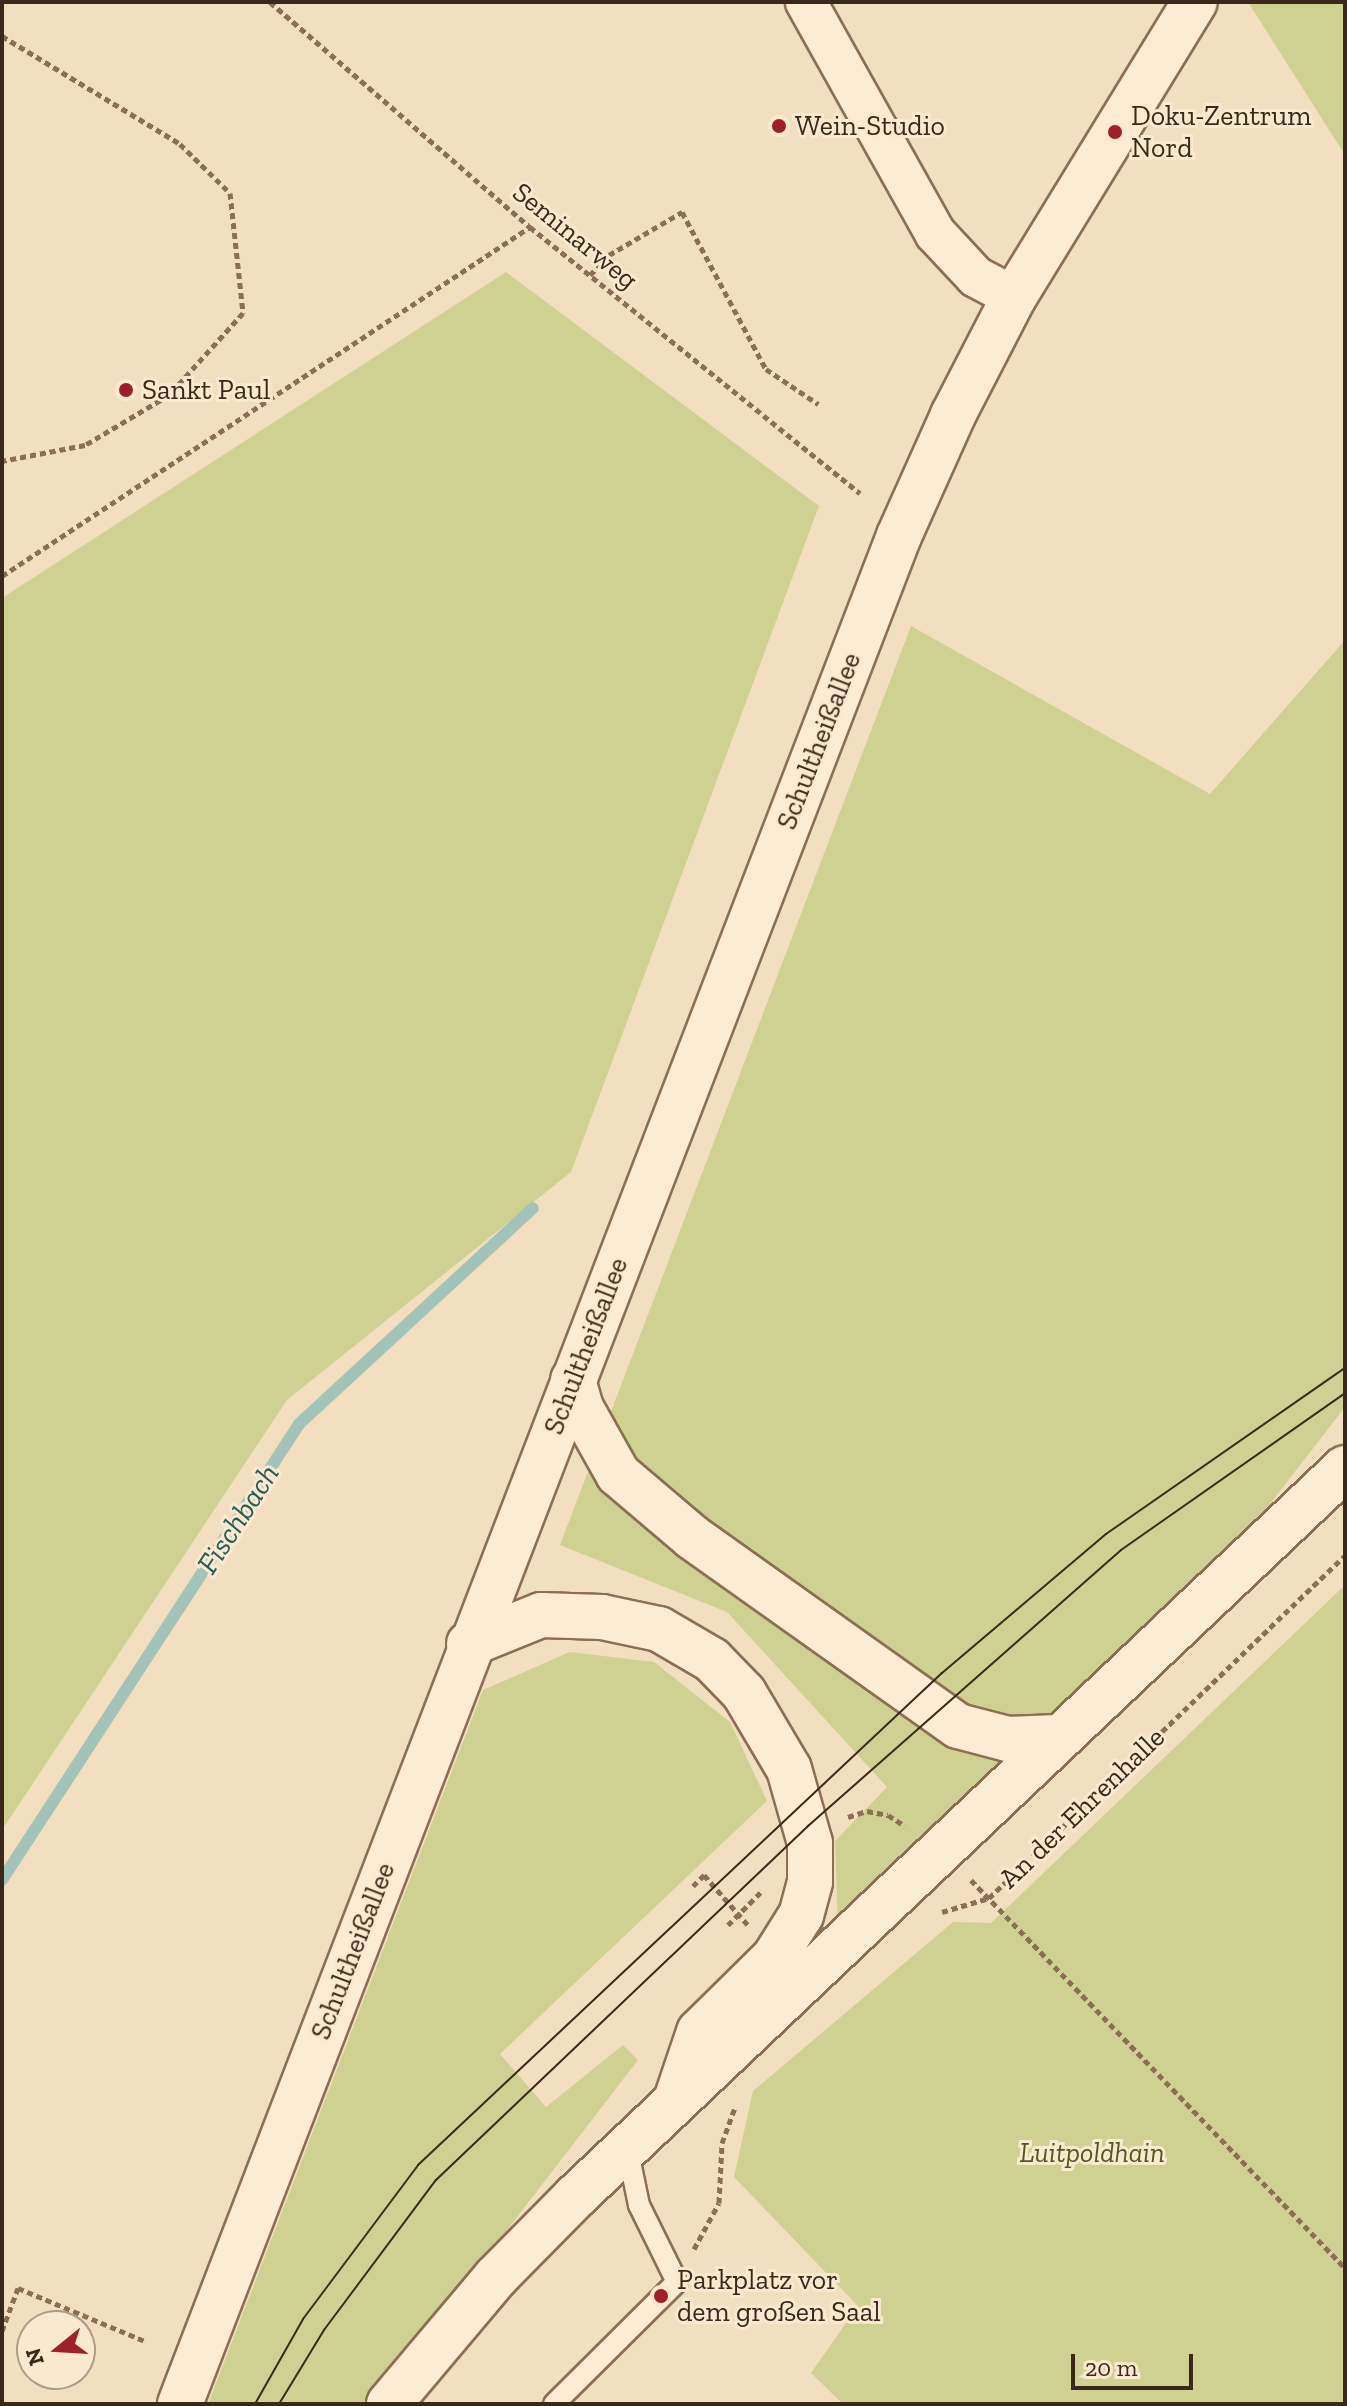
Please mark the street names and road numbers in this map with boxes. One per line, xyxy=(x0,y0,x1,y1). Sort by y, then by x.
street label: Seminarweg xyxy=(506,175,644,297)
street label: Schultheißallee xyxy=(770,648,868,834)
street label: Schultheißallee xyxy=(537,1253,635,1439)
street label: An der Ehrenhalle xyxy=(992,1720,1172,1896)
street label: Schultheißallee xyxy=(304,1858,402,2044)

